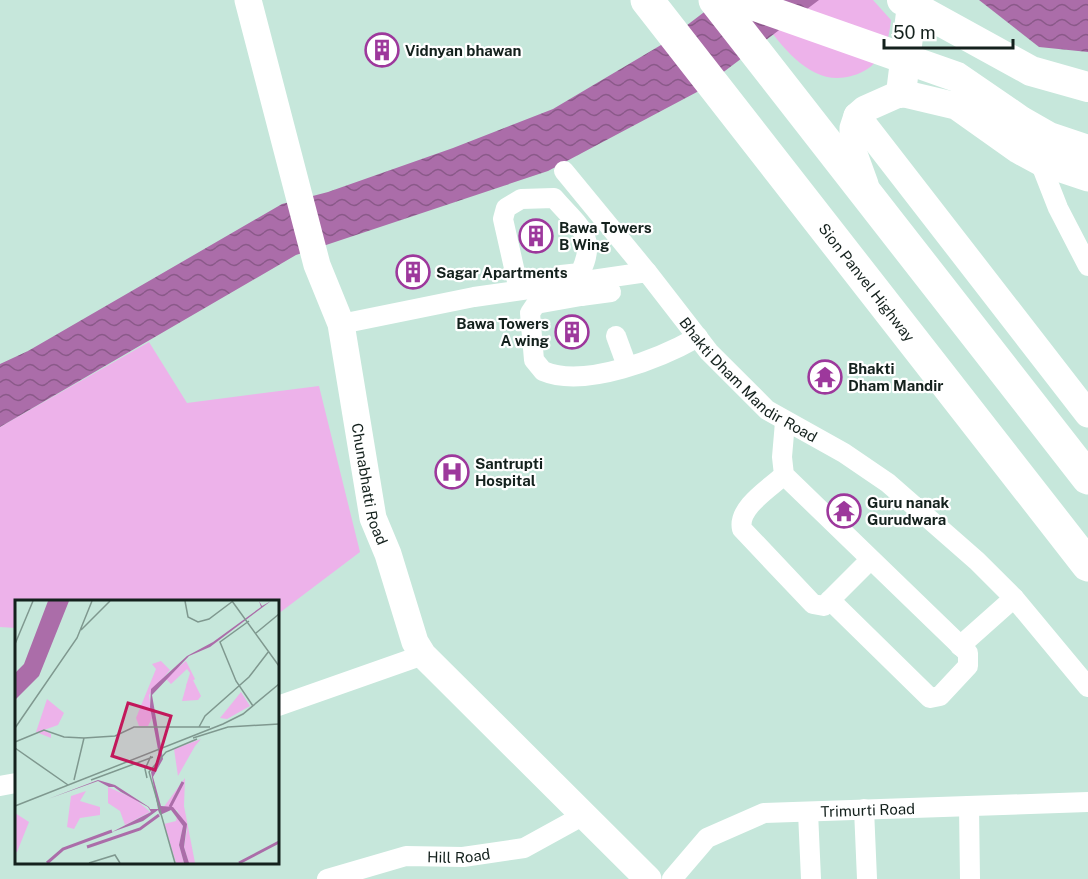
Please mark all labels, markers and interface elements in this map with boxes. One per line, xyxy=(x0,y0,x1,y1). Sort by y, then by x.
scale bar xyxy=(884,12,1013,50)
text: 50 m xyxy=(893,22,936,43)
building icon: Vidnyan bhawan xyxy=(364,32,400,68)
place label: Vidnyan bhawan xyxy=(405,42,522,59)
building icon: Bawa Towers B Wing xyxy=(518,218,554,254)
place label: Bawa Towers B Wing xyxy=(559,219,652,253)
street label: Sion Panvel Highway xyxy=(816,220,919,345)
building icon: Sagar Apartments xyxy=(395,254,431,290)
place label: Sagar Apartments xyxy=(436,264,568,281)
building icon: Bawa Towers A wing xyxy=(554,314,590,350)
street label: Bhakti Dham Mandir Road xyxy=(677,314,820,445)
place label: Bawa Towers A wing xyxy=(456,315,550,349)
temple icon: Bhakti Dham Mandir xyxy=(807,359,843,395)
place label: Bhakti Dham Mandir xyxy=(848,360,944,394)
street label: Chunabhatti Road xyxy=(349,422,392,547)
hospital icon: Santrupti Hospital xyxy=(434,454,470,490)
place label: Santrupti Hospital xyxy=(475,455,543,489)
temple icon: Guru nanak Gurudwara xyxy=(826,493,862,529)
place label: Guru nanak Gurudwara xyxy=(867,494,950,528)
inset map xyxy=(15,600,279,864)
street label: Trimurti Road xyxy=(820,799,915,820)
street label: Hill Road xyxy=(427,845,491,866)

